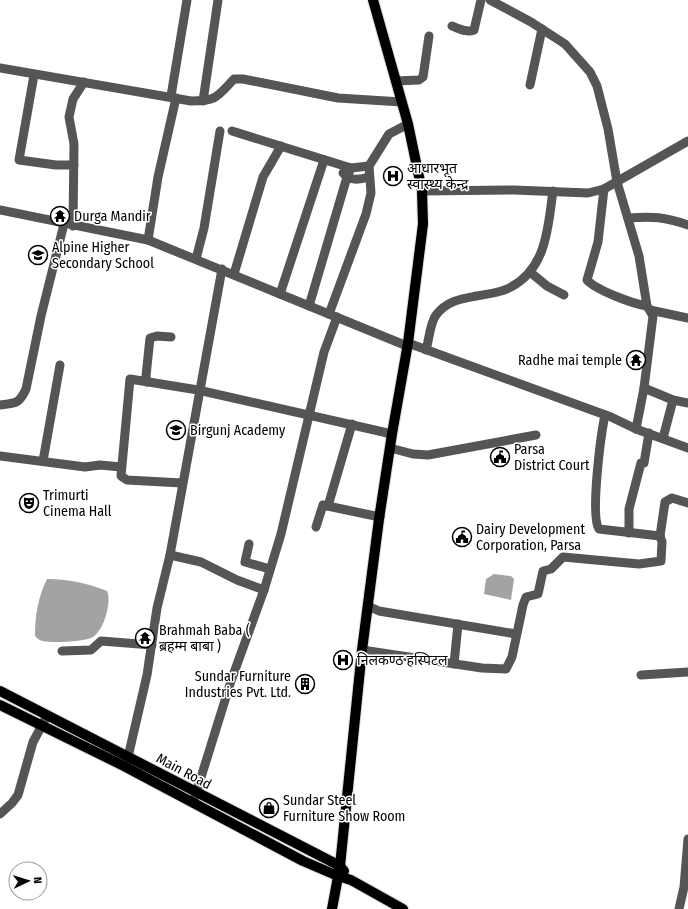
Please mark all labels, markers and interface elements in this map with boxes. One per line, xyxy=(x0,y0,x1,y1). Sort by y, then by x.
place label: आधारभूत स्वास्थ्य केन्द्र xyxy=(407,160,469,193)
hospital icon: आधारभूत स्वास्थ्य केन्द्र xyxy=(382,165,404,187)
temple icon: Durga Mandir xyxy=(49,205,71,227)
place label: Durga Mandir xyxy=(74,208,151,225)
place label: Alpine Higher Secondary School xyxy=(52,239,154,272)
school or university icon: Alpine Higher Secondary School xyxy=(27,244,49,266)
temple icon: Radhe mai temple xyxy=(625,349,647,371)
place label: Radhe mai temple xyxy=(518,352,622,369)
school or university icon: Birgunj Academy xyxy=(165,419,187,441)
place label: Birgunj Academy xyxy=(190,422,286,439)
place label: Parsa District Court xyxy=(514,441,590,474)
public building icon: Parsa District Court xyxy=(489,446,511,468)
place label: Trimurti Cinema Hall xyxy=(43,487,112,520)
theatre icon: Trimurti Cinema Hall xyxy=(18,492,40,514)
place label: Dairy Development Corporation, Parsa xyxy=(476,521,585,554)
public building icon: Dairy Development Corporation, Parsa xyxy=(451,526,473,548)
place label: Brahmah Baba ( ब्रहम्म बाबा ) xyxy=(159,622,250,655)
temple icon: Brahmah Baba ( ब्रहम्म बाबा ) xyxy=(134,627,156,649)
hospital icon: निलकण्ठ हस्पिटल xyxy=(332,649,354,671)
place label: निलकण्ठ हस्पिटल xyxy=(357,652,448,669)
place label: Sundar Furniture Industries Pvt. Ltd. xyxy=(185,668,291,701)
building icon: Sundar Furniture Industries Pvt. Ltd. xyxy=(294,673,316,695)
street label: Main Road xyxy=(153,750,214,793)
place label: Sundar Steel Furniture Show Room xyxy=(283,792,405,825)
shop icon: Sundar Steel Furniture Show Room xyxy=(258,797,280,819)
north arrow xyxy=(8,861,48,901)
text: N xyxy=(31,877,44,884)

